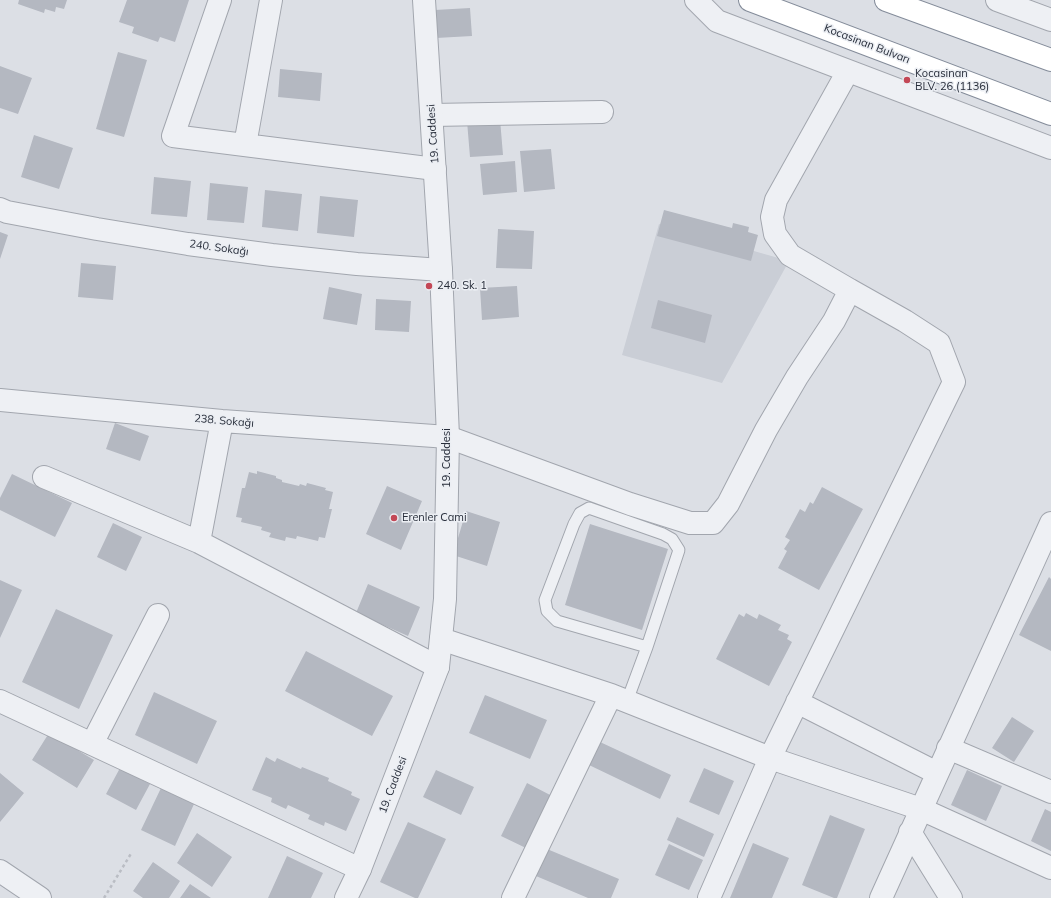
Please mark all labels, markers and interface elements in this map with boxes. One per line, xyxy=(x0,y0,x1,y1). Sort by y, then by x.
street label: Kocasinan Bulvarı xyxy=(822,22,912,66)
place label: Kocasinan BLV. 26 (1136) xyxy=(915,67,989,93)
marker: Kocasinan BLV. 26 (1136) xyxy=(902,75,912,85)
street label: 19. Caddesi xyxy=(424,104,442,164)
street label: 240. Sokağı xyxy=(188,237,250,259)
place label: 240. Sk. 1 xyxy=(437,279,487,293)
marker: 240. Sk. 1 xyxy=(424,281,434,291)
street label: 238. Sokağı xyxy=(194,412,254,430)
street label: 19. Caddesi xyxy=(440,428,454,488)
place label: Erenler Cami xyxy=(402,511,467,525)
marker: Erenler Cami xyxy=(389,513,399,523)
street label: 19. Caddesi xyxy=(376,755,410,815)

